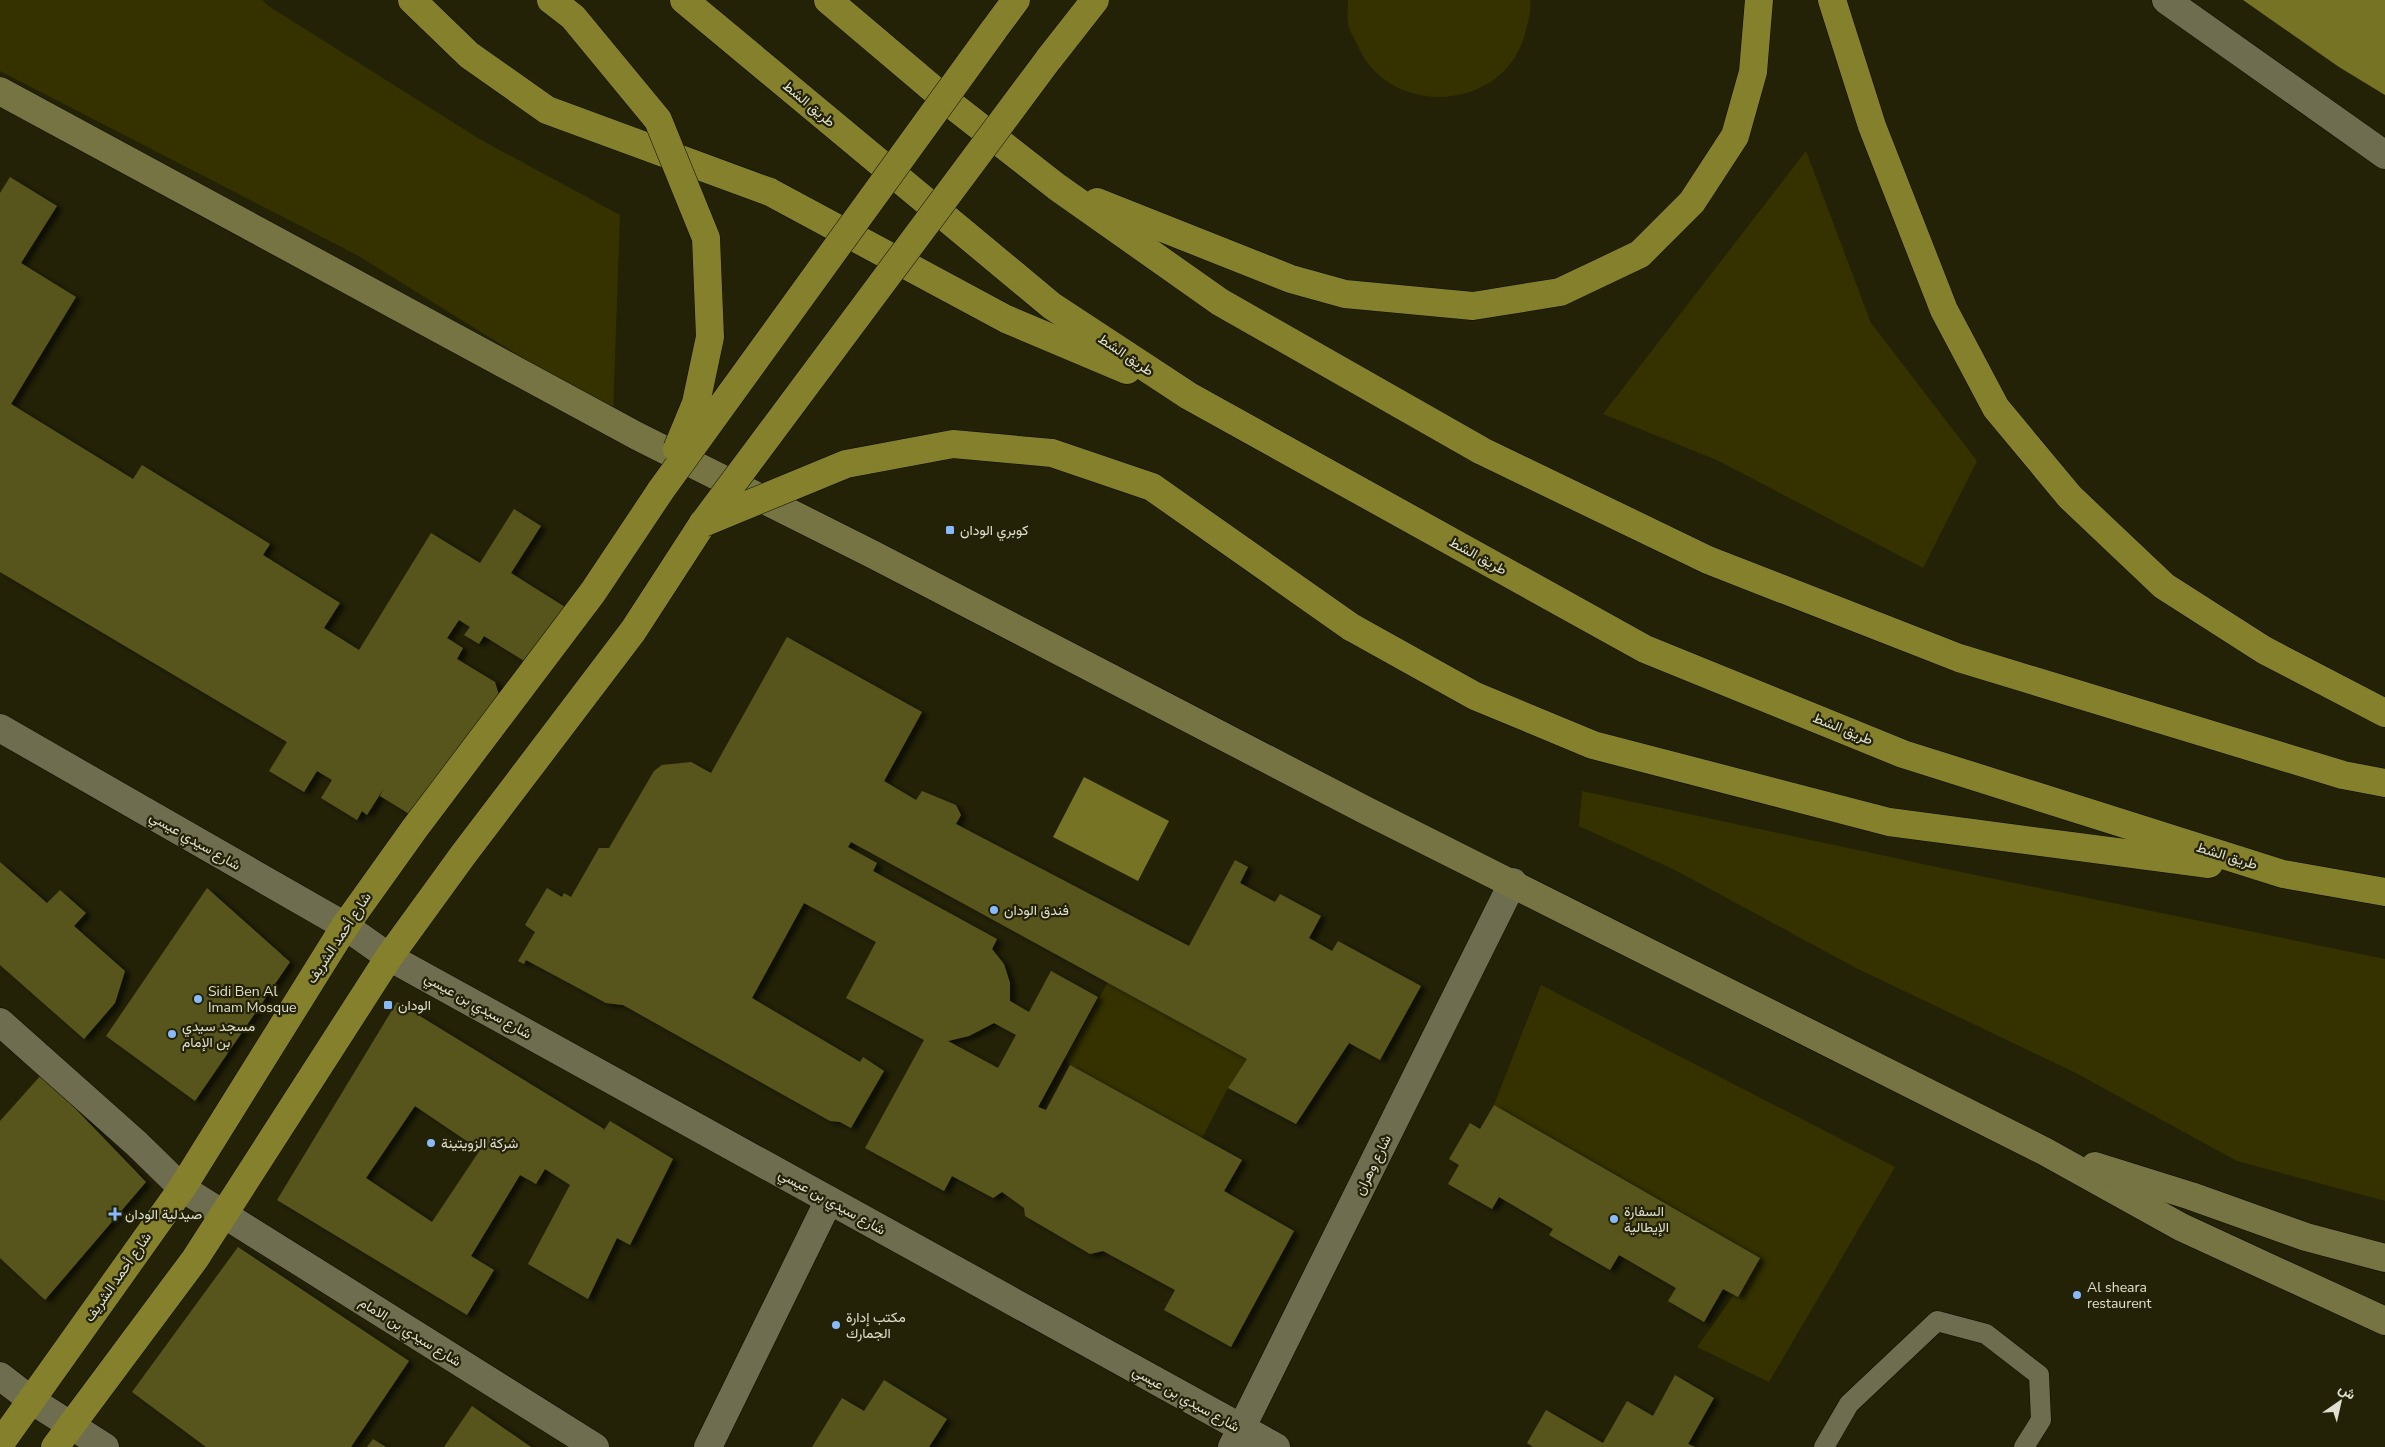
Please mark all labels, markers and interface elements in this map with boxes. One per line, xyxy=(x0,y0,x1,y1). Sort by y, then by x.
street label: طريق الشط xyxy=(779,76,839,132)
street label: طريق الشط xyxy=(1095,329,1157,381)
place label: كوبري الودان xyxy=(960,521,1028,542)
marker: كوبري الودان xyxy=(944,524,956,536)
street label: طريق الشط xyxy=(1446,532,1510,580)
street label: طريق الشط xyxy=(1810,708,1876,750)
street label: شارع سيدي عيسي xyxy=(145,807,244,876)
street label: طريق الشط xyxy=(2194,838,2260,874)
street label: شارع أحمد الشريف xyxy=(302,889,376,988)
place label: فندق الودان xyxy=(1004,901,1069,920)
marker: فندق الودان xyxy=(988,904,1000,916)
street label: شارع سيدي بن عيسي xyxy=(420,969,535,1045)
place label: Sidi Ben Al Imam Mosque xyxy=(208,982,297,1017)
marker: Sidi Ben Al Imam Mosque xyxy=(192,993,204,1005)
place label: الودان xyxy=(398,996,431,1015)
marker: الودان xyxy=(382,999,394,1011)
place label: مسجد سيدي بن الإمام xyxy=(182,1017,255,1052)
marker: مسجد سيدي بن الإمام xyxy=(166,1028,178,1040)
street label: شارع وهران xyxy=(1350,1132,1397,1199)
place label: شركة الزويتينة xyxy=(441,1134,518,1153)
marker: شركة الزويتينة xyxy=(425,1137,437,1149)
street label: شارع سيدي بن عيسي xyxy=(774,1165,889,1241)
place label: السفارة الإيطالية xyxy=(1624,1202,1669,1237)
place label: صيدلية الودان xyxy=(125,1205,202,1224)
marker: صيدلية الودان xyxy=(109,1208,121,1220)
marker: السفارة الإيطالية xyxy=(1608,1213,1620,1225)
street label: شارع أحمد الشريف xyxy=(80,1228,157,1326)
place label: Al sheara restaurent xyxy=(2087,1278,2152,1313)
marker: Al sheara restaurent xyxy=(2071,1289,2083,1301)
street label: شارع سيدي بن الامام xyxy=(354,1293,465,1373)
place label: مكتب إدارة الجمارك xyxy=(846,1308,906,1343)
marker: مكتب إدارة الجمارك xyxy=(830,1319,842,1331)
street label: شارع سيدي بن عيسي xyxy=(1128,1362,1243,1438)
north arrow xyxy=(2315,1377,2365,1427)
text: ش xyxy=(2335,1379,2359,1404)

